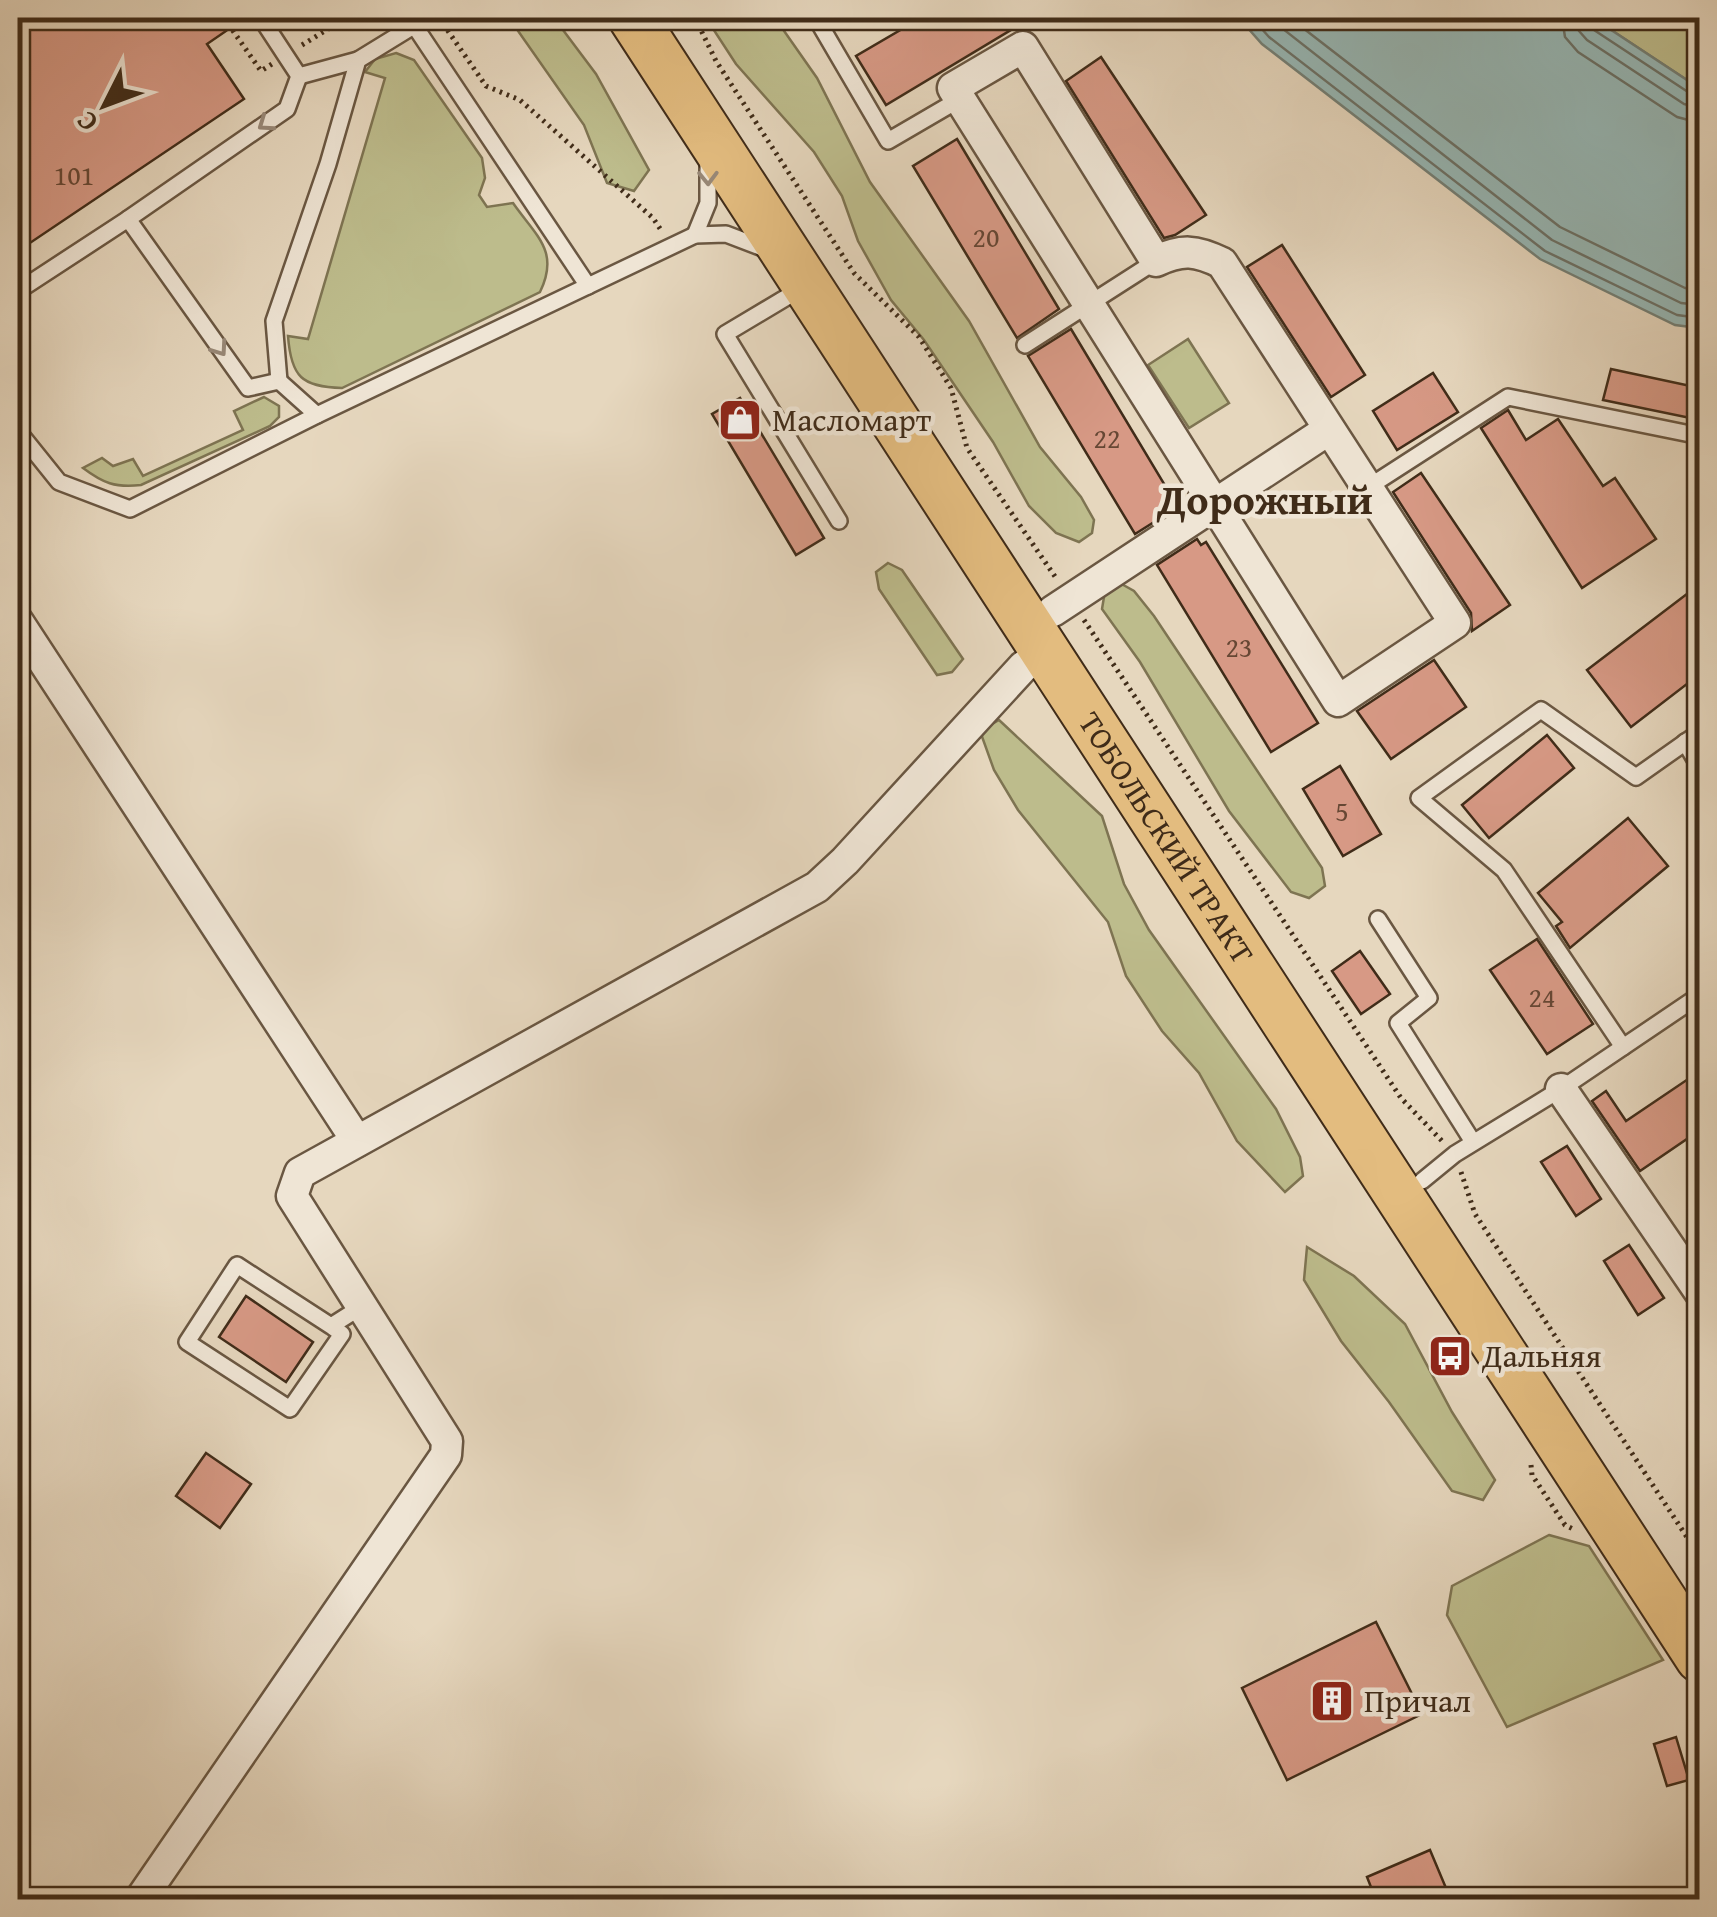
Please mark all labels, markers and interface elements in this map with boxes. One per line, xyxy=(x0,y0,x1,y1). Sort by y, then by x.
north arrow xyxy=(55,55,155,155)
text: С xyxy=(66,102,107,142)
one-way arrow xyxy=(257,112,276,131)
house number: 101 xyxy=(54,154,94,195)
one-way arrow xyxy=(698,171,719,187)
house number: 20 xyxy=(973,216,999,257)
one-way arrow xyxy=(208,337,226,356)
place label: Масломарт xyxy=(772,396,932,443)
shop icon: Масломарт xyxy=(717,397,763,443)
house number: 22 xyxy=(1094,417,1120,458)
district label: Дорожный xyxy=(1156,468,1373,529)
house number: 23 xyxy=(1226,626,1252,667)
street label: ТОБОЛЬСКИЙ ТРАКТ xyxy=(1067,702,1266,973)
house number: 5 xyxy=(1335,790,1349,831)
house number: 24 xyxy=(1529,976,1555,1017)
place label: Дальняя xyxy=(1481,1332,1601,1379)
bus stop icon: Дальняя xyxy=(1427,1333,1473,1379)
place label: Причал xyxy=(1364,1677,1471,1724)
building icon: Причал xyxy=(1309,1678,1355,1724)

